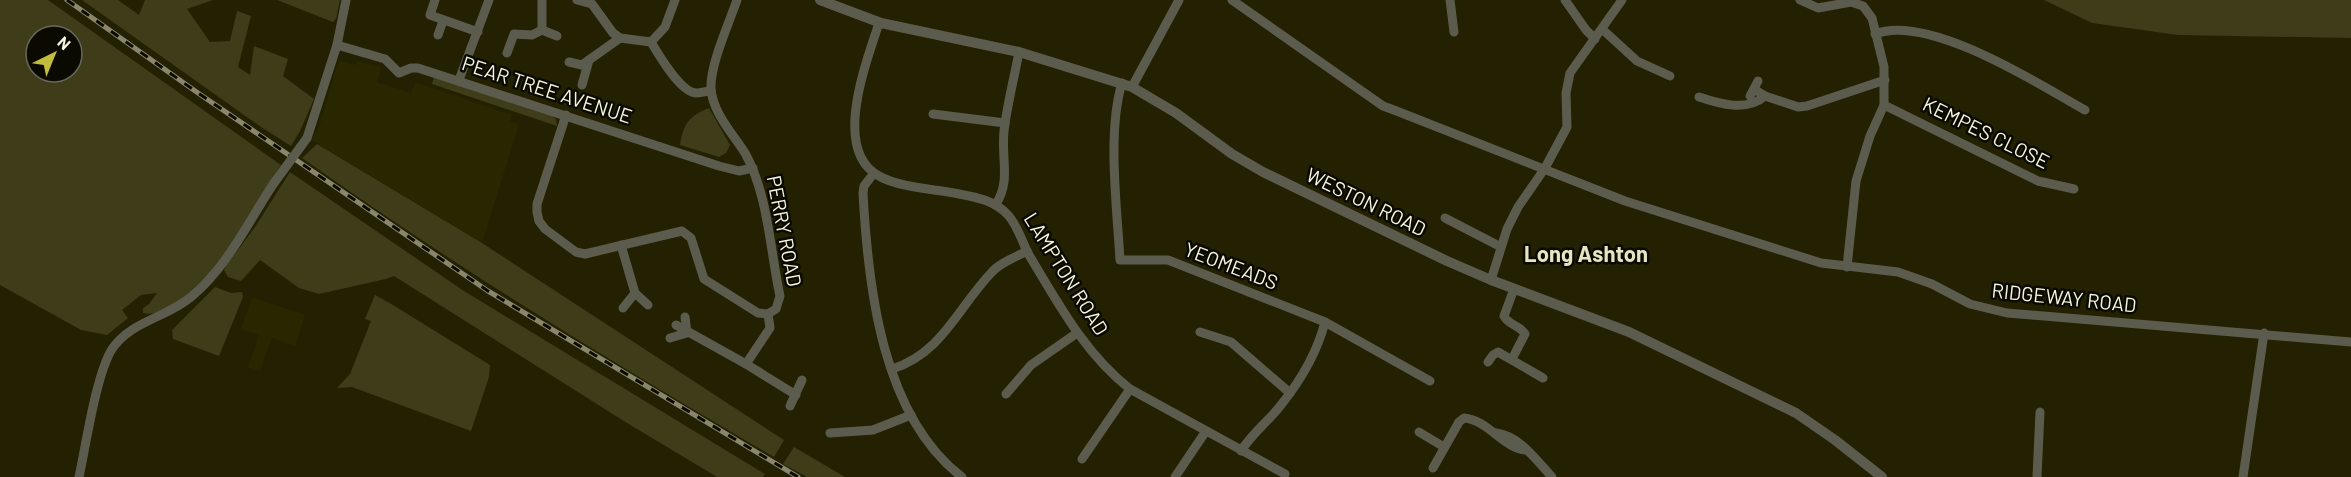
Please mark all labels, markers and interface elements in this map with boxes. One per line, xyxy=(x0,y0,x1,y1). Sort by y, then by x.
north arrow xyxy=(24,24,84,84)
text: N xyxy=(54,32,75,53)
street label: PEAR TREE AVENUE xyxy=(459,50,635,128)
street label: KEMPES CLOSE xyxy=(1919,91,2054,173)
street label: WESTON ROAD xyxy=(1303,162,1430,240)
street label: PERRY ROAD xyxy=(762,173,808,288)
street label: LAMPTON ROAD xyxy=(1020,208,1114,339)
street label: YEOMEADS xyxy=(1181,236,1281,294)
district label: Long Ashton xyxy=(1524,240,1648,266)
street label: RIDGEWAY ROAD xyxy=(1991,277,2138,317)

